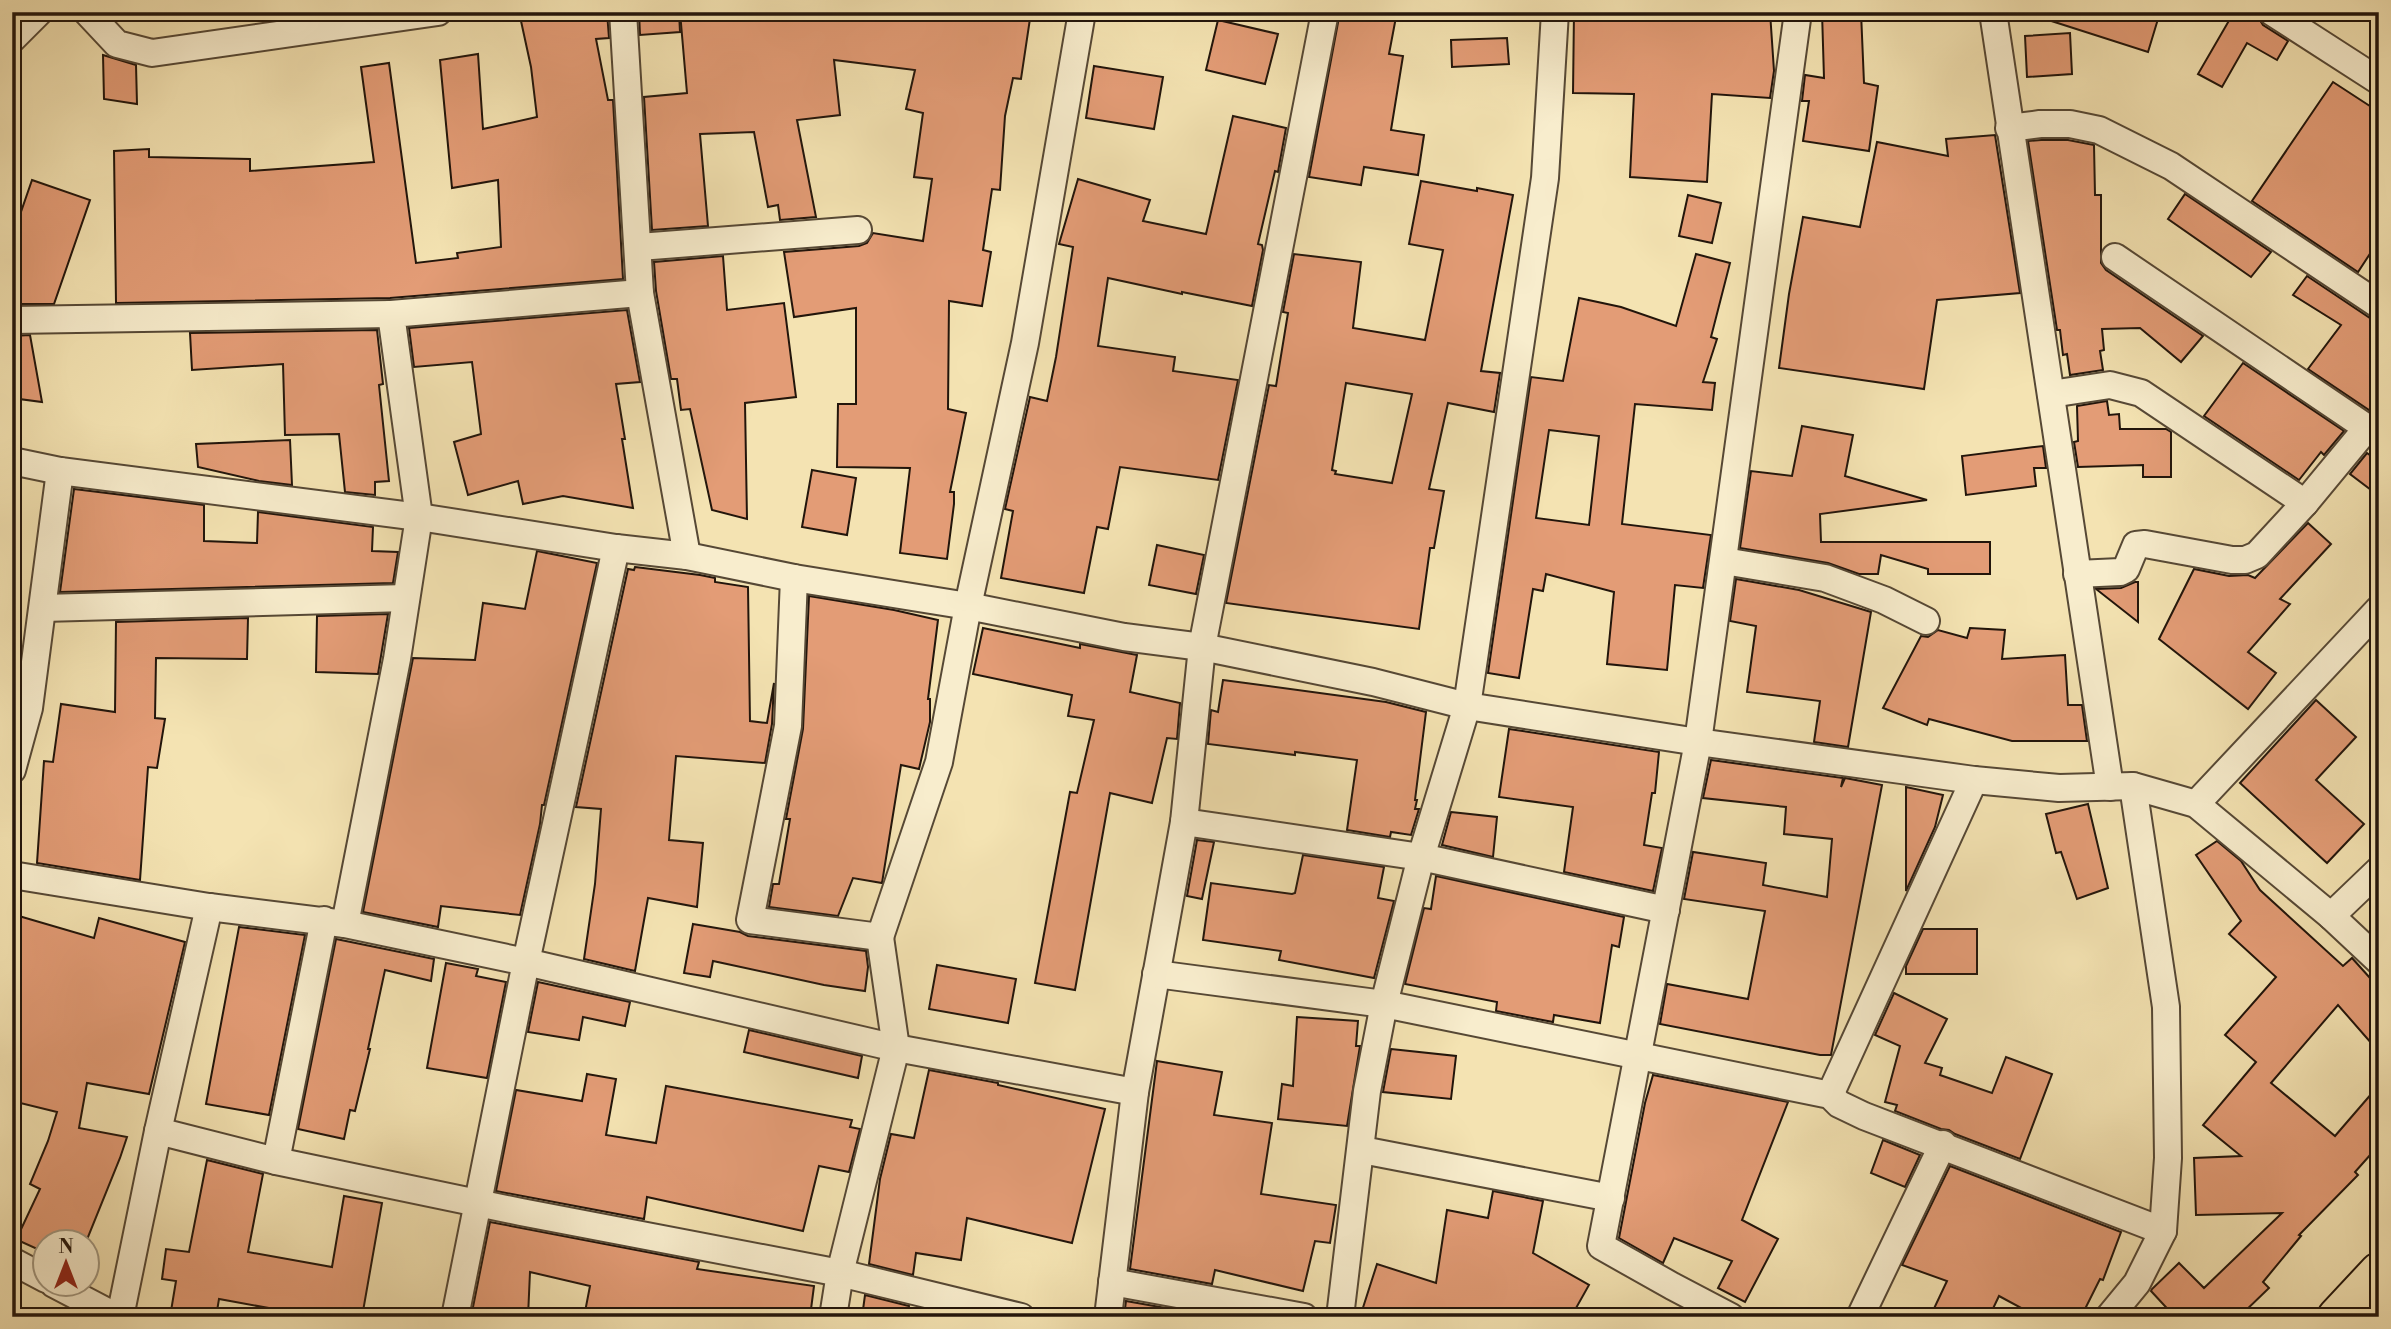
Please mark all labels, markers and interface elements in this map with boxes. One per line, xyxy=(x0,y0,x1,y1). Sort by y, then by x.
north arrow xyxy=(32,1228,102,1298)
text: N xyxy=(58,1235,74,1259)

